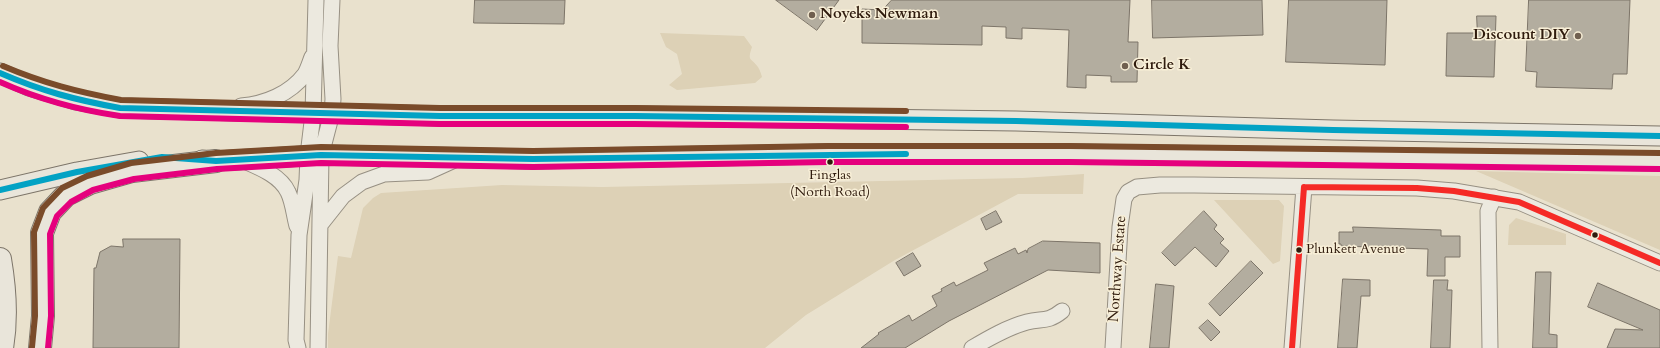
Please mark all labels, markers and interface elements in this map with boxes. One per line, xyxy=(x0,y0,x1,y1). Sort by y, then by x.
place label: Noyeks Newman xyxy=(820,6,938,24)
marker: Noyeks Newman xyxy=(807,10,817,20)
place label: Discount DIY xyxy=(1473,27,1570,45)
marker: Discount DIY xyxy=(1573,31,1583,41)
place label: Circle K xyxy=(1133,57,1190,75)
marker: Circle K xyxy=(1120,61,1130,71)
marker: Finglas (North Road) xyxy=(825,157,835,167)
place label: Finglas (North Road) xyxy=(790,168,870,200)
street label: Northway Estate xyxy=(1105,215,1131,323)
unlabelled marker xyxy=(1590,230,1600,240)
place label: Plunkett Avenue xyxy=(1306,242,1405,258)
marker: Plunkett Avenue xyxy=(1294,245,1304,255)

